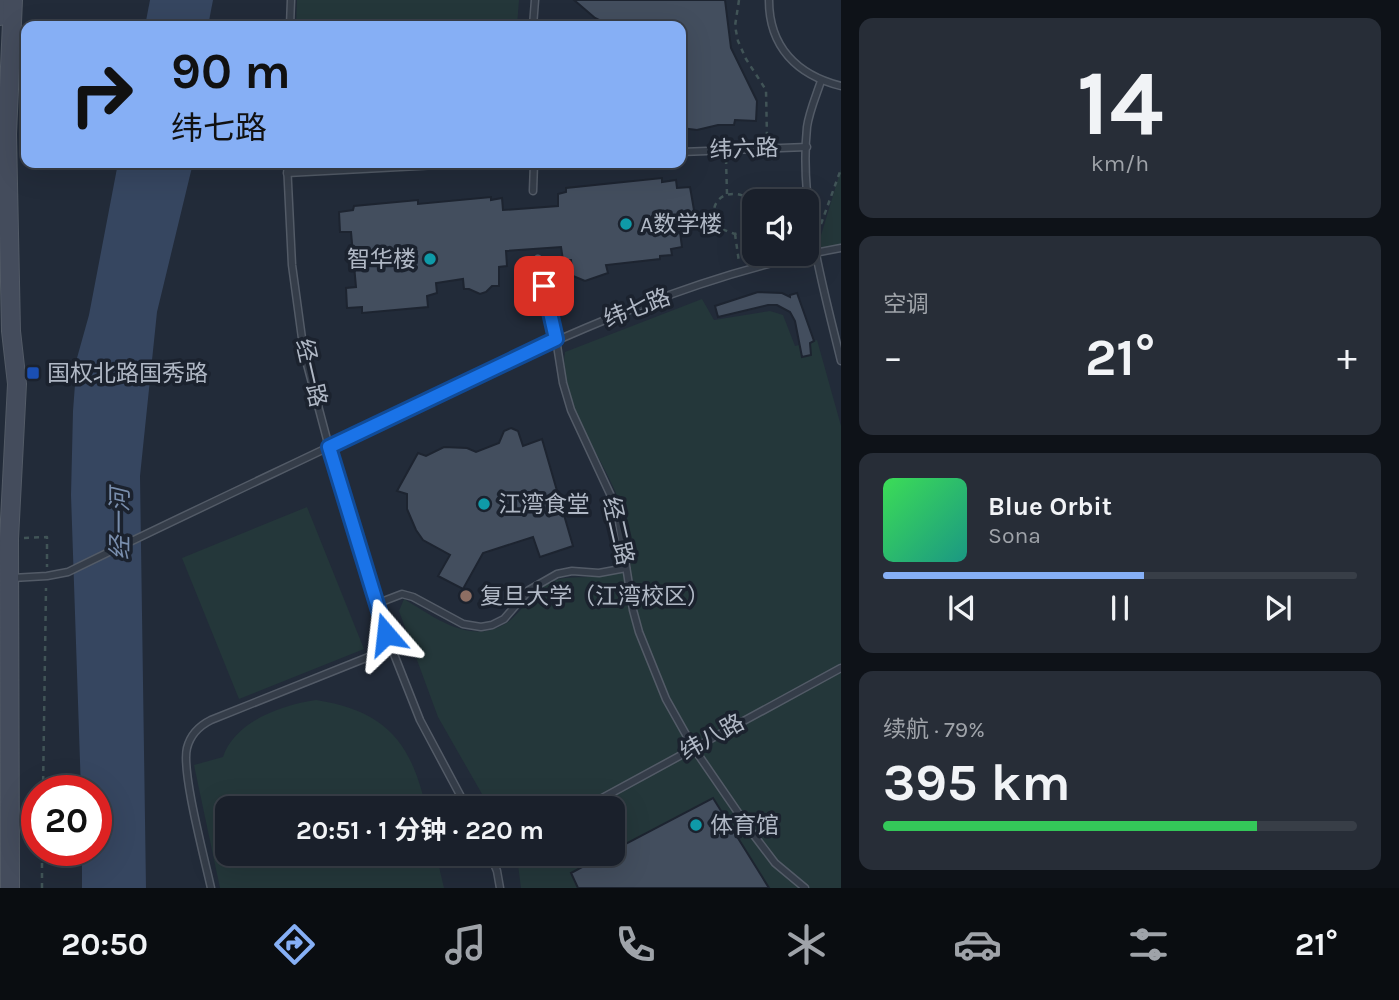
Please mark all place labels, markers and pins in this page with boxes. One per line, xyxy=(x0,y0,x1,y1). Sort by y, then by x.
place label: A数学楼 xyxy=(640,211,722,238)
marker: A数学楼 xyxy=(618,216,634,232)
place label: 智华楼 xyxy=(347,246,416,273)
marker: 智华楼 xyxy=(422,251,438,267)
pin xyxy=(514,256,574,316)
place label: 国权北路国秀路 xyxy=(47,360,208,387)
marker: 国权北路国秀路 xyxy=(25,365,41,381)
place label: 江湾食堂 xyxy=(498,491,590,518)
marker: 江湾食堂 xyxy=(476,496,492,512)
place label: 复旦大学（江湾校区） xyxy=(480,583,710,610)
marker: 复旦大学（江湾校区） xyxy=(458,588,474,604)
place label: 体育馆 xyxy=(710,812,779,839)
marker: 体育馆 xyxy=(688,817,704,833)

